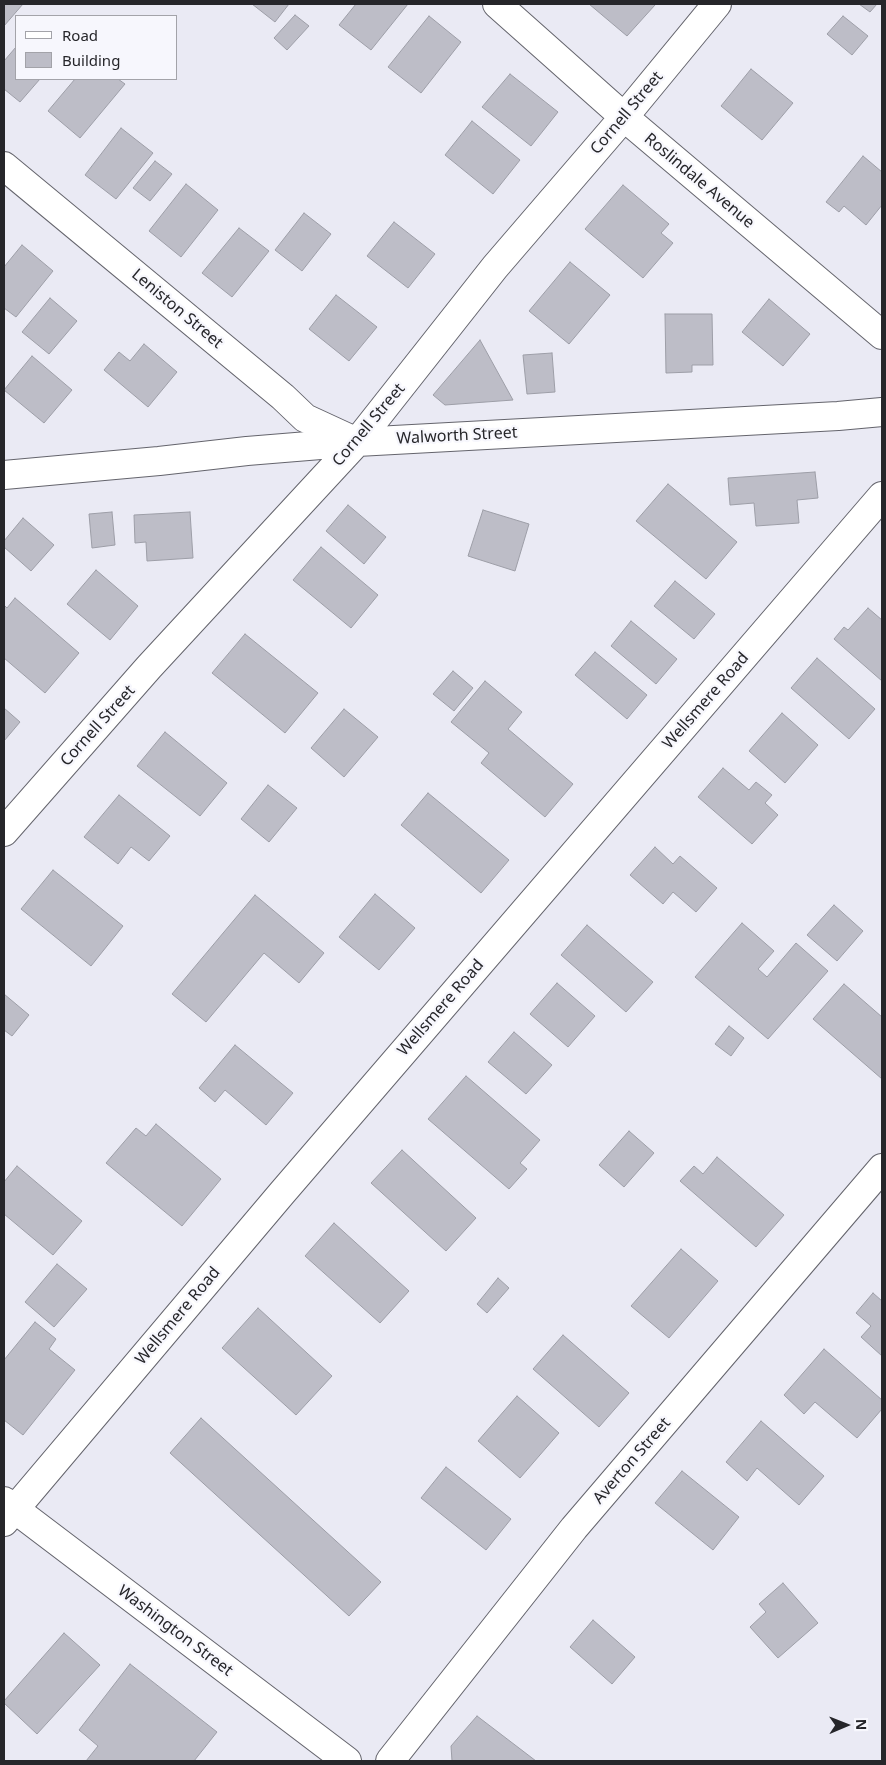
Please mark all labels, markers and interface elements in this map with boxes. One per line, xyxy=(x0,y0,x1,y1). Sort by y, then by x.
legend xyxy=(15,15,178,80)
text: Road xyxy=(62,25,98,45)
text: Building xyxy=(62,50,120,70)
street label: Cornell Street xyxy=(587,68,667,158)
street label: Roslindale Avenue xyxy=(640,129,758,233)
street label: Leniston Street xyxy=(127,265,227,353)
street label: Cornell Street xyxy=(329,380,409,470)
street label: Walworth Street xyxy=(396,423,518,449)
street label: Wellsmere Road xyxy=(659,649,753,753)
street label: Cornell Street xyxy=(57,682,139,770)
street label: Wellsmere Road xyxy=(394,956,488,1060)
street label: Wellsmere Road xyxy=(132,1263,224,1369)
street label: Averton Street xyxy=(589,1414,675,1508)
street label: Washington Street xyxy=(114,1581,236,1681)
north arrow xyxy=(821,1700,871,1750)
text: N xyxy=(852,1719,871,1731)

